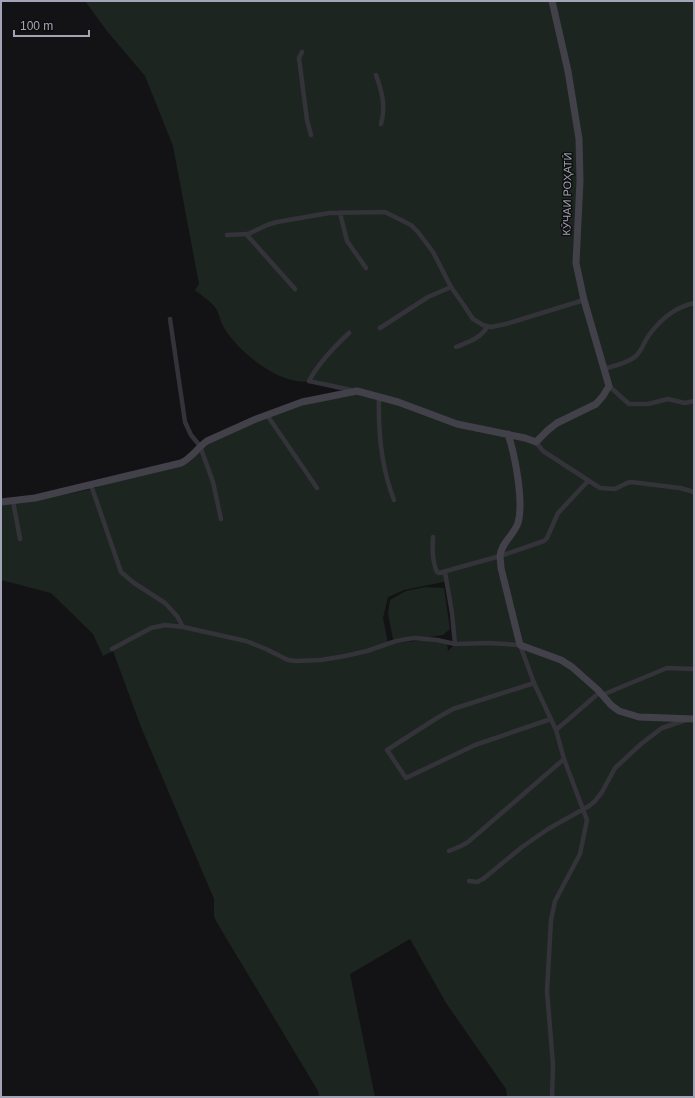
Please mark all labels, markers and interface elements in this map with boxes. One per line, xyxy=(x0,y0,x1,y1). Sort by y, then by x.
scale bar xyxy=(14,12,89,38)
text: 100 m xyxy=(20,19,53,33)
street label: КӮЧАИ РОҲАТӢ xyxy=(560,152,574,236)

